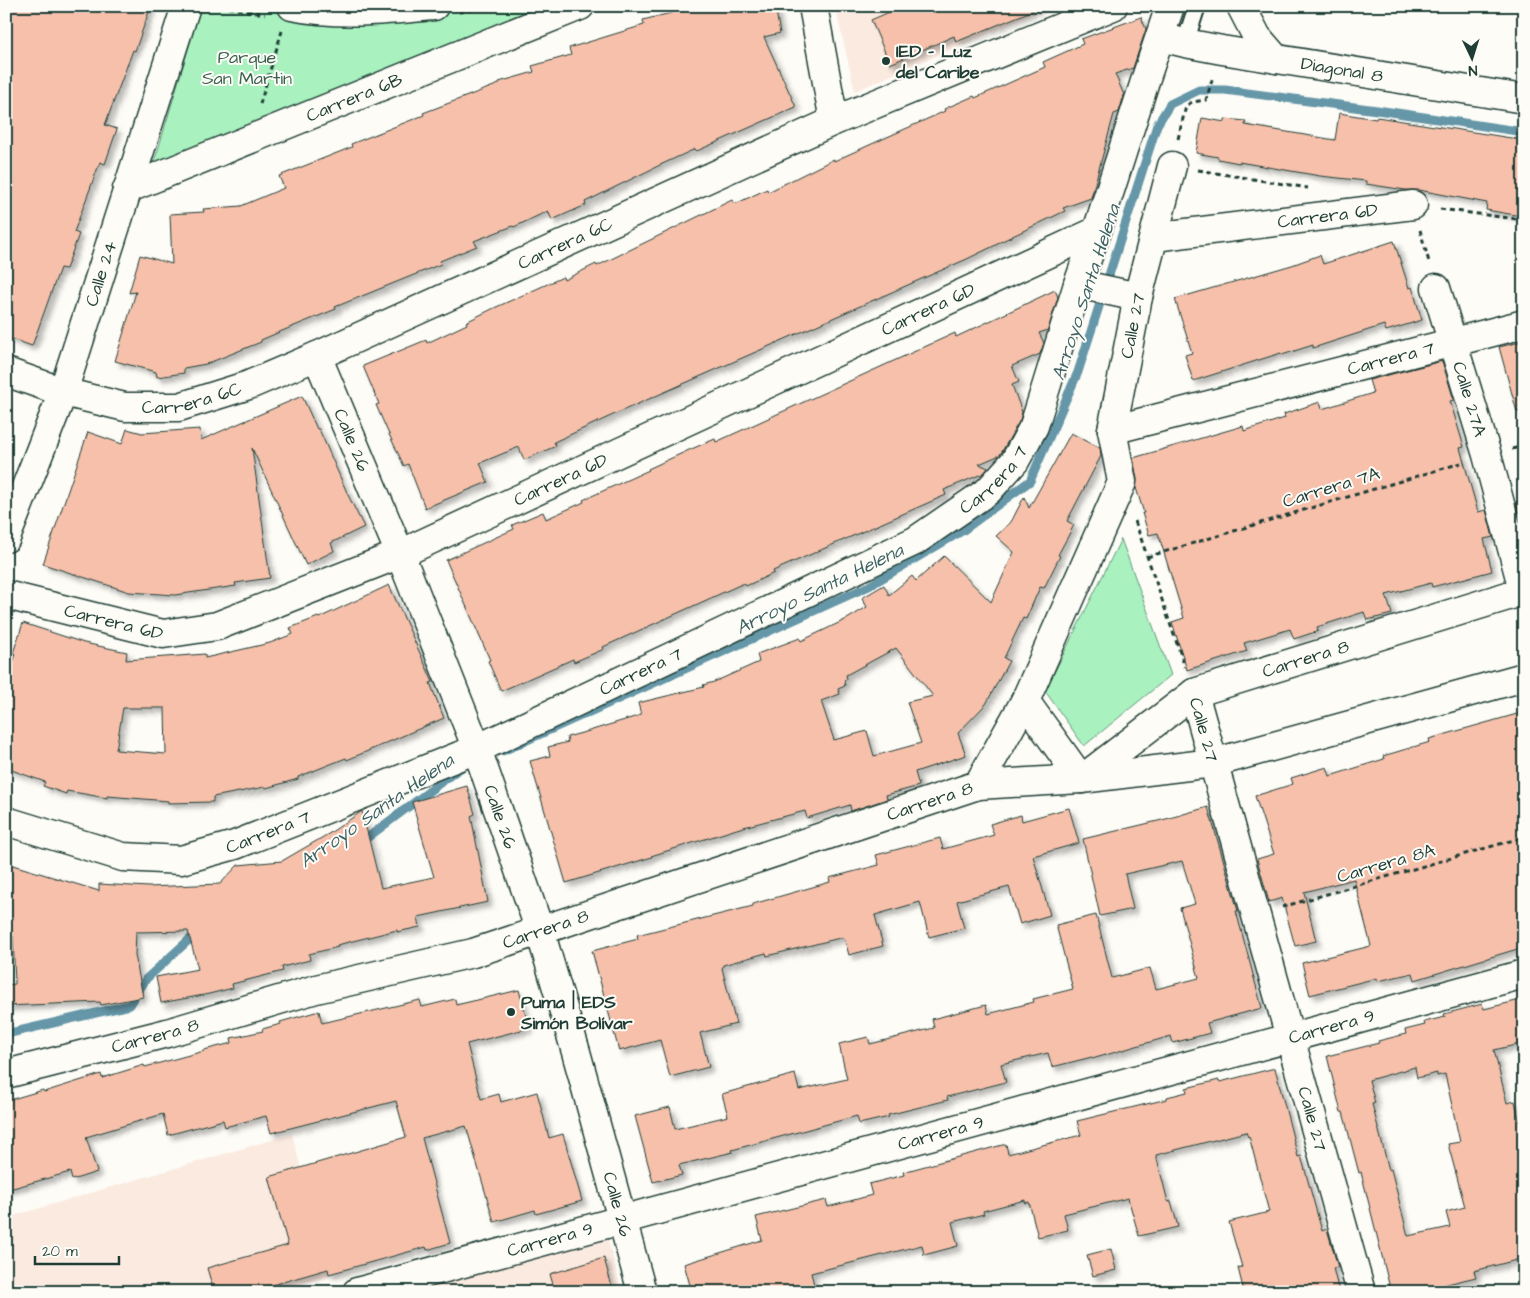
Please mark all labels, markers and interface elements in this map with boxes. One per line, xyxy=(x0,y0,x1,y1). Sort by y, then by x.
north arrow xyxy=(1448,32,1498,82)
place label: IED - Luz del Caribe xyxy=(895,39,980,85)
park label: Parque San Martin xyxy=(202,45,292,91)
street label: Diagonal 8 xyxy=(1299,51,1385,89)
marker: IED - Luz del Caribe xyxy=(880,55,892,67)
text: N xyxy=(1468,60,1478,80)
street label: Carrera 6B xyxy=(302,67,406,128)
street label: Carrera 6D xyxy=(1276,197,1380,235)
water label: Arroyo Santa Helena xyxy=(1045,200,1128,384)
street label: Carrera 6C xyxy=(514,211,617,276)
street label: Calle 24 xyxy=(79,238,123,310)
street label: Carrera 6D xyxy=(877,277,980,342)
street label: Calle 27 xyxy=(1114,291,1151,361)
street label: Carrera 7 xyxy=(1345,336,1437,382)
street label: Calle 27A xyxy=(1446,358,1493,440)
street label: Carrera 6C xyxy=(142,376,245,420)
street label: Calle 26 xyxy=(327,405,376,475)
street label: Carrera 7 xyxy=(954,441,1034,520)
street label: Carrera 6D xyxy=(510,447,612,513)
street label: Carrera 7A xyxy=(1279,461,1383,514)
water label: Arroyo Santa Helena xyxy=(731,537,909,642)
street label: Carrera 6D xyxy=(62,598,166,647)
street label: Carrera 8 xyxy=(1259,634,1353,684)
street label: Carrera 7 xyxy=(595,641,686,702)
street label: Calle 27 xyxy=(1183,695,1225,765)
water label: Arroyo Santa Helena xyxy=(294,747,461,875)
street label: Carrera 8 xyxy=(884,775,977,827)
street label: Calle 26 xyxy=(477,782,523,852)
street label: Carrera 7 xyxy=(223,804,314,860)
street label: Carrera 8A xyxy=(1334,837,1439,889)
street label: Carrera 8 xyxy=(499,903,592,955)
place label: Puma | EDS Simón Bolívar xyxy=(520,990,633,1036)
street label: Carrera 9 xyxy=(1286,1003,1377,1051)
marker: Puma | EDS Simón Bolívar xyxy=(505,1006,517,1018)
street label: Carrera 8 xyxy=(109,1012,202,1060)
street label: Calle 27 xyxy=(1291,1084,1333,1154)
street label: Carrera 9 xyxy=(895,1110,987,1157)
street label: Calle 26 xyxy=(597,1169,638,1240)
street label: Carrera 9 xyxy=(504,1216,596,1264)
scale bar xyxy=(35,1233,119,1265)
text: 20 m xyxy=(42,1241,78,1262)

